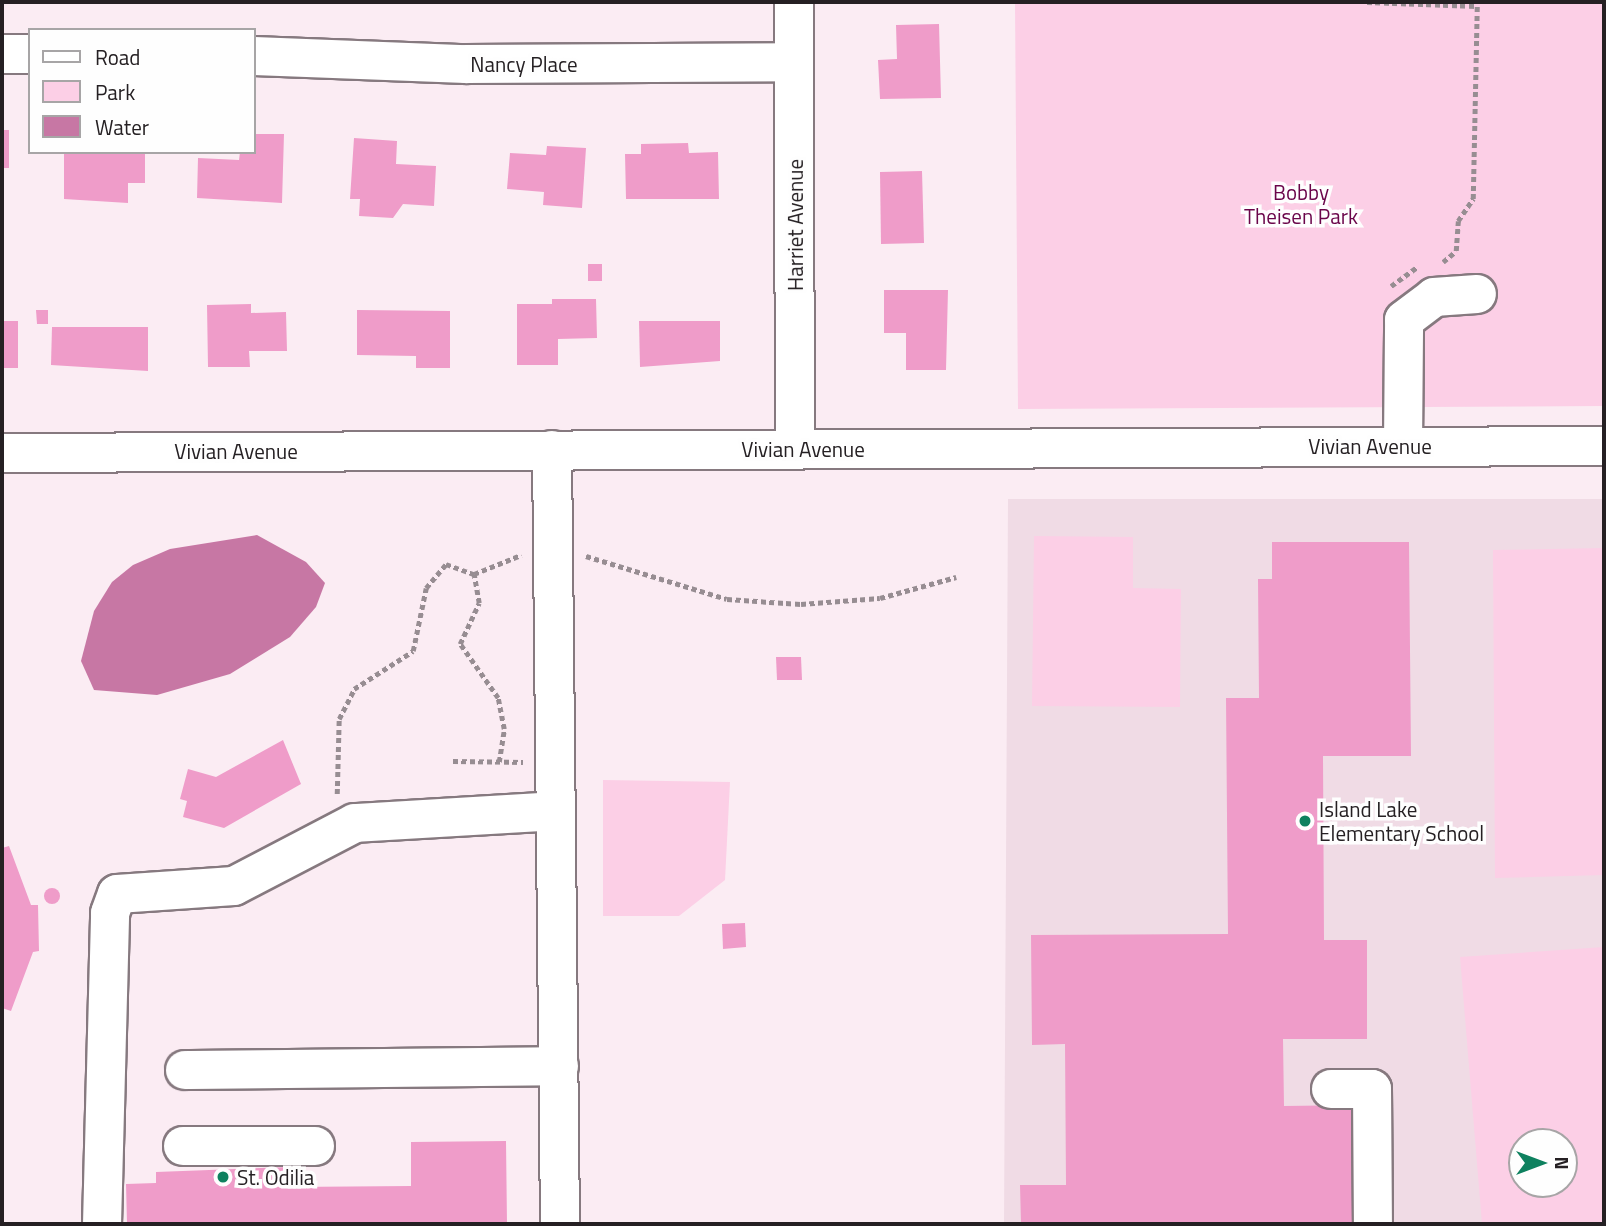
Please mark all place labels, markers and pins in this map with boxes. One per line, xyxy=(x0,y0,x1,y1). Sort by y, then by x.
place label: Island Lake Elementary School xyxy=(1319,796,1484,846)
marker: Island Lake Elementary School xyxy=(1297,813,1313,829)
place label: St. Odilia xyxy=(237,1164,314,1190)
marker: St. Odilia xyxy=(215,1169,231,1185)

